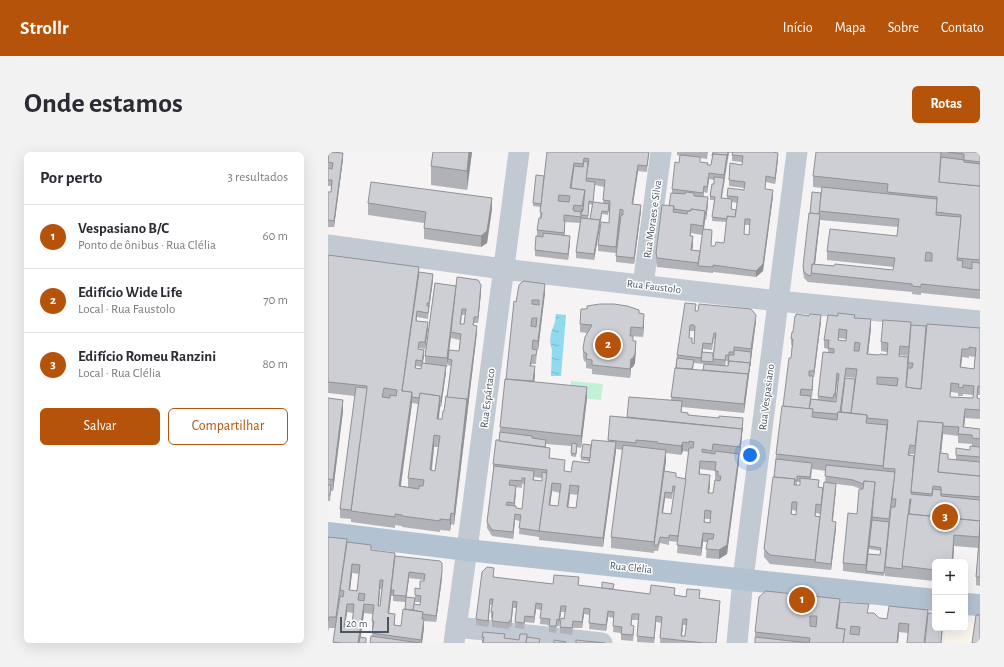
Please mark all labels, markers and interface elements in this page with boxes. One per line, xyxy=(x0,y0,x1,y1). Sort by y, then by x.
text: Strollr xyxy=(20,19,69,38)
text: Início xyxy=(783,21,813,35)
text: Mapa xyxy=(835,21,866,35)
text: Sobre xyxy=(888,21,919,35)
text: Contato xyxy=(941,21,984,35)
button: Rotas xyxy=(912,86,980,123)
text: Onde estamos xyxy=(24,90,183,118)
text: Por perto xyxy=(40,169,103,186)
text: 3 resultados xyxy=(228,171,288,184)
street label: Rua Moraes e Silva xyxy=(642,179,663,259)
text: Vespasiano B/C xyxy=(78,221,169,236)
text: 1 xyxy=(51,230,55,243)
text: 60 m xyxy=(262,230,288,243)
text: Ponto de ônibus · Rua Clélia xyxy=(78,239,216,252)
street label: Rua Faustolo xyxy=(626,278,682,295)
text: Edifício Wide Life xyxy=(78,285,182,300)
text: 2 xyxy=(50,294,56,307)
text: 70 m xyxy=(263,294,288,307)
text: Local · Rua Faustolo xyxy=(78,303,175,316)
pin: 2 xyxy=(595,330,621,360)
text: Edifício Romeu Ranzini xyxy=(78,349,216,364)
text: 3 xyxy=(50,358,56,371)
text: 80 m xyxy=(262,358,288,371)
street label: Rua Vespasiano xyxy=(757,363,776,431)
text: Local · Rua Clélia xyxy=(78,367,161,380)
street label: Rua Espártaco xyxy=(478,368,497,429)
button: Salvar xyxy=(40,408,160,445)
button: Compartilhar xyxy=(168,408,288,445)
your location xyxy=(740,445,760,465)
pin: 3 xyxy=(932,502,958,532)
map controls xyxy=(932,559,968,631)
button: + xyxy=(932,559,968,595)
street label: Rua Clélia xyxy=(609,560,653,575)
pin: 1 xyxy=(789,585,815,615)
button: − xyxy=(932,595,968,631)
scale bar xyxy=(340,615,389,634)
text: 20 m xyxy=(346,618,367,629)

